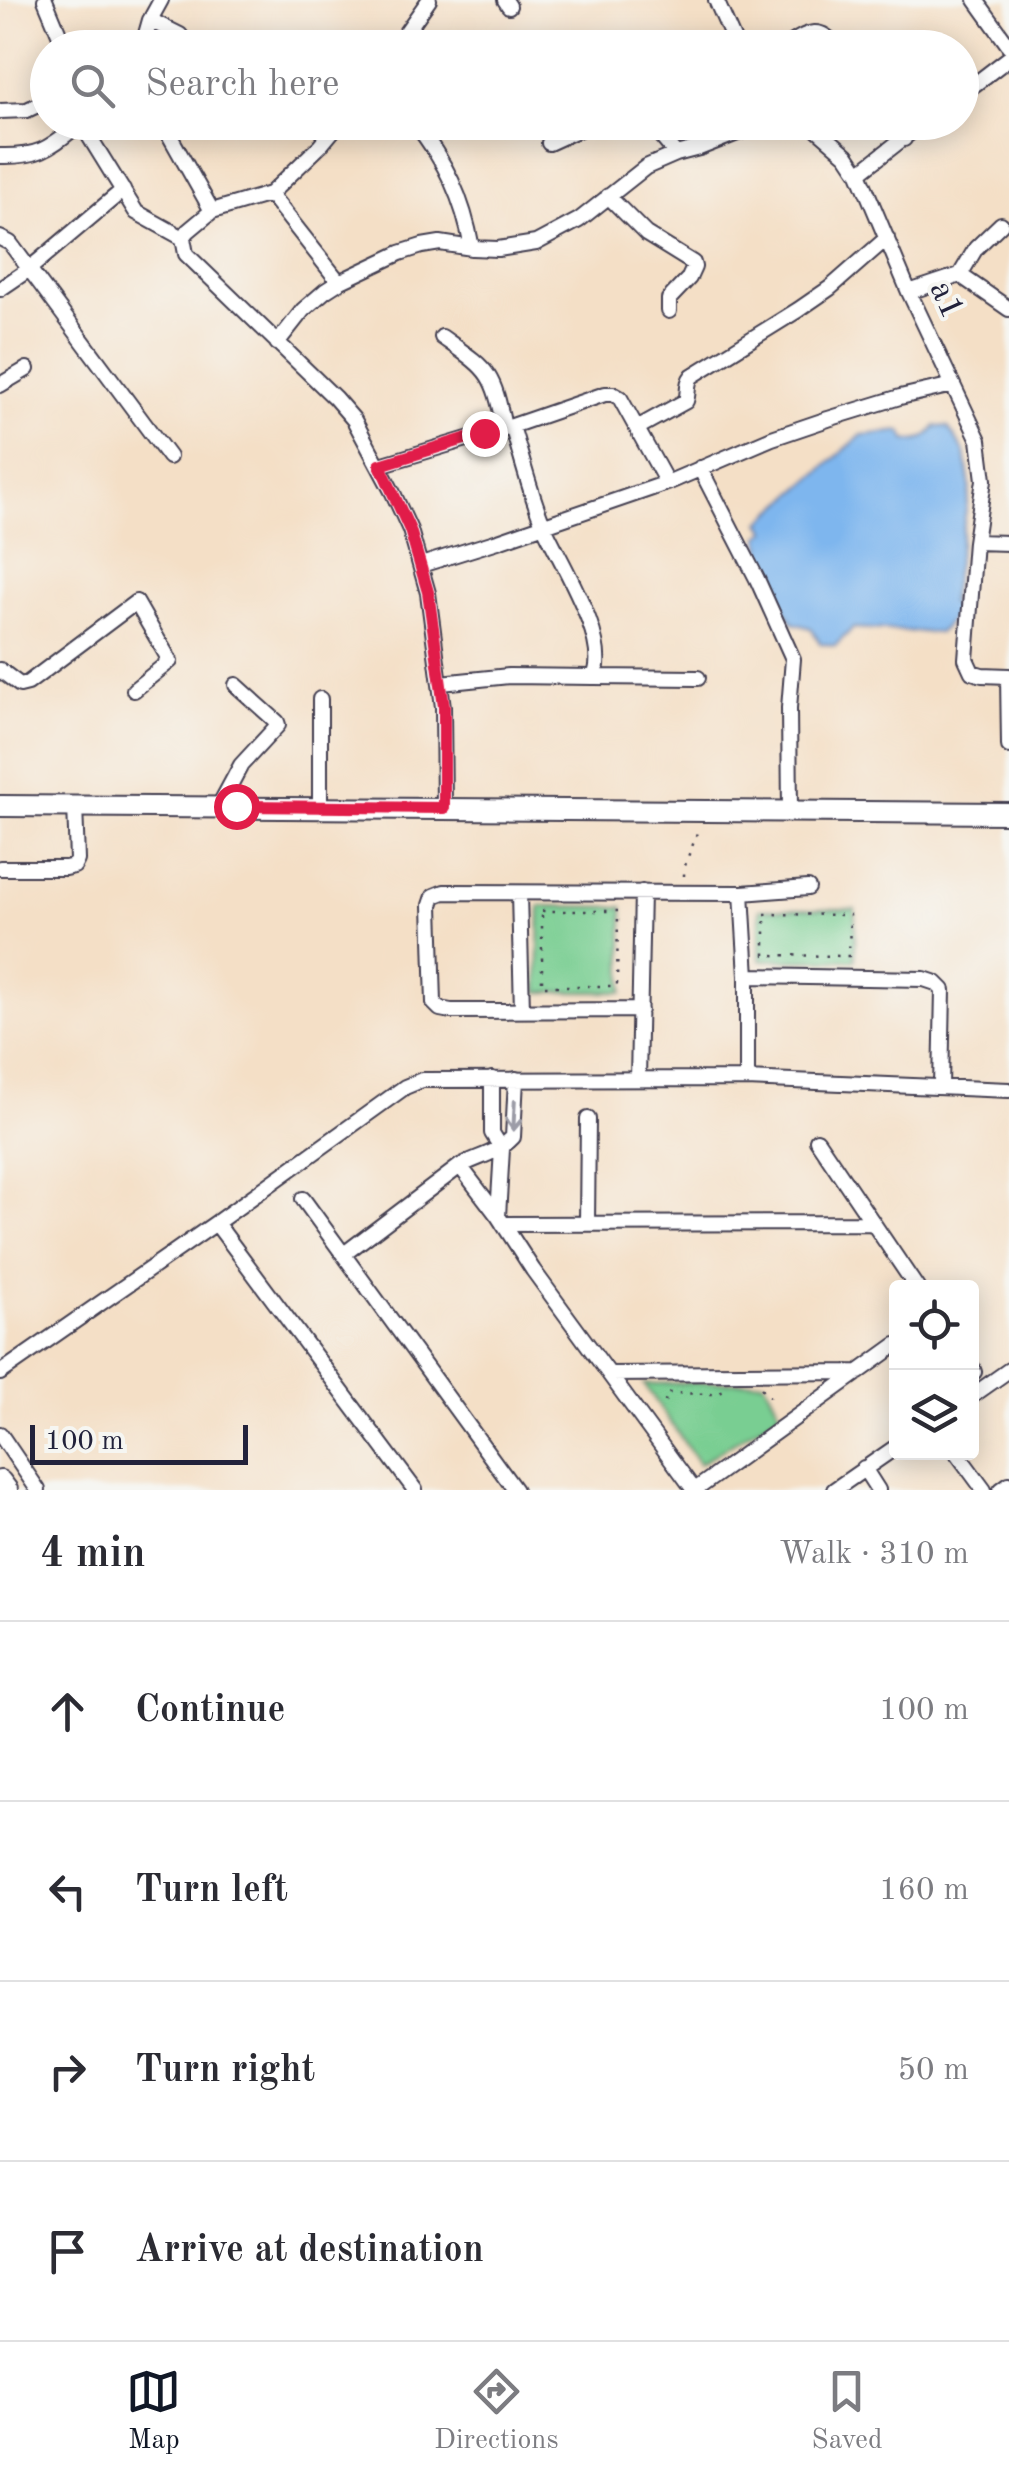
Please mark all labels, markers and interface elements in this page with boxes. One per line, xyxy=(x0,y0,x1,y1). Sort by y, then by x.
search box xyxy=(30,30,979,140)
icon: search xyxy=(65,58,120,113)
text: Search here xyxy=(145,66,340,104)
street label: a1 xyxy=(922,276,970,324)
route end xyxy=(462,411,508,457)
route start xyxy=(214,784,260,830)
one-way arrow xyxy=(504,1100,523,1132)
map controls xyxy=(889,1280,979,1460)
button: locate xyxy=(889,1280,979,1370)
button: layers xyxy=(889,1370,979,1460)
scale bar xyxy=(30,1420,248,1464)
text: 100 m xyxy=(45,1428,124,1456)
text: 4 min xyxy=(40,1534,146,1576)
text: Walk · 310 m xyxy=(779,1539,969,1571)
icon: ahead xyxy=(40,1684,95,1739)
text: Continue xyxy=(135,1692,285,1730)
text: 100 m xyxy=(879,1695,969,1727)
icon: left xyxy=(40,1864,95,1919)
text: Turn left xyxy=(135,1872,288,1910)
text: 160 m xyxy=(879,1875,969,1907)
icon: right xyxy=(40,2044,95,2099)
text: Turn right xyxy=(135,2052,315,2090)
text: 50 m xyxy=(898,2055,969,2087)
icon: arrive xyxy=(40,2224,95,2279)
text: Arrive at destination xyxy=(135,2232,484,2270)
tab: Map xyxy=(126,2364,181,2459)
tab: Directions xyxy=(434,2364,559,2459)
tab: Saved xyxy=(811,2364,883,2459)

